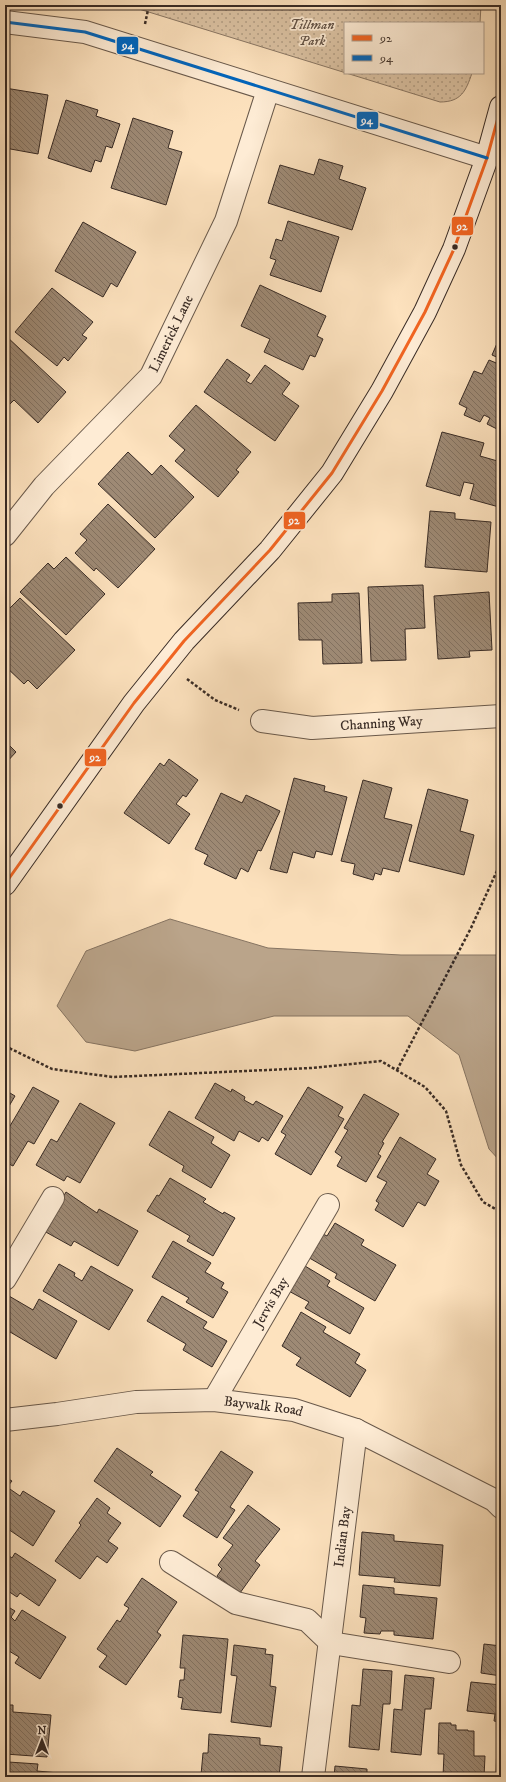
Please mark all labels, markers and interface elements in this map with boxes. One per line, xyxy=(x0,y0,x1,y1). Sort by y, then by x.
park label: Tillman Park xyxy=(290,16,334,50)
legend xyxy=(344,22,484,74)
text: 92 xyxy=(379,31,392,46)
line badge: 94 xyxy=(116,36,139,55)
text: 94 xyxy=(121,39,135,53)
text: 94 xyxy=(379,51,394,66)
line badge: 94 xyxy=(356,111,379,130)
text: 94 xyxy=(360,114,374,128)
line badge: 92 xyxy=(451,216,474,236)
text: 92 xyxy=(456,220,468,234)
unlabelled marker xyxy=(450,242,460,252)
street label: Limerick Lane xyxy=(145,292,198,375)
line badge: 92 xyxy=(283,511,306,530)
text: 92 xyxy=(288,514,300,528)
street label: Channing Way xyxy=(340,712,423,735)
line badge: 92 xyxy=(84,748,107,767)
text: 92 xyxy=(89,751,101,765)
unlabelled marker xyxy=(55,801,65,811)
street label: Jervis Bay xyxy=(248,1274,293,1333)
street label: Baywalk Road xyxy=(223,1392,305,1421)
street label: Indian Bay xyxy=(330,1505,356,1568)
north arrow xyxy=(22,1720,62,1760)
text: N xyxy=(37,1724,47,1738)

